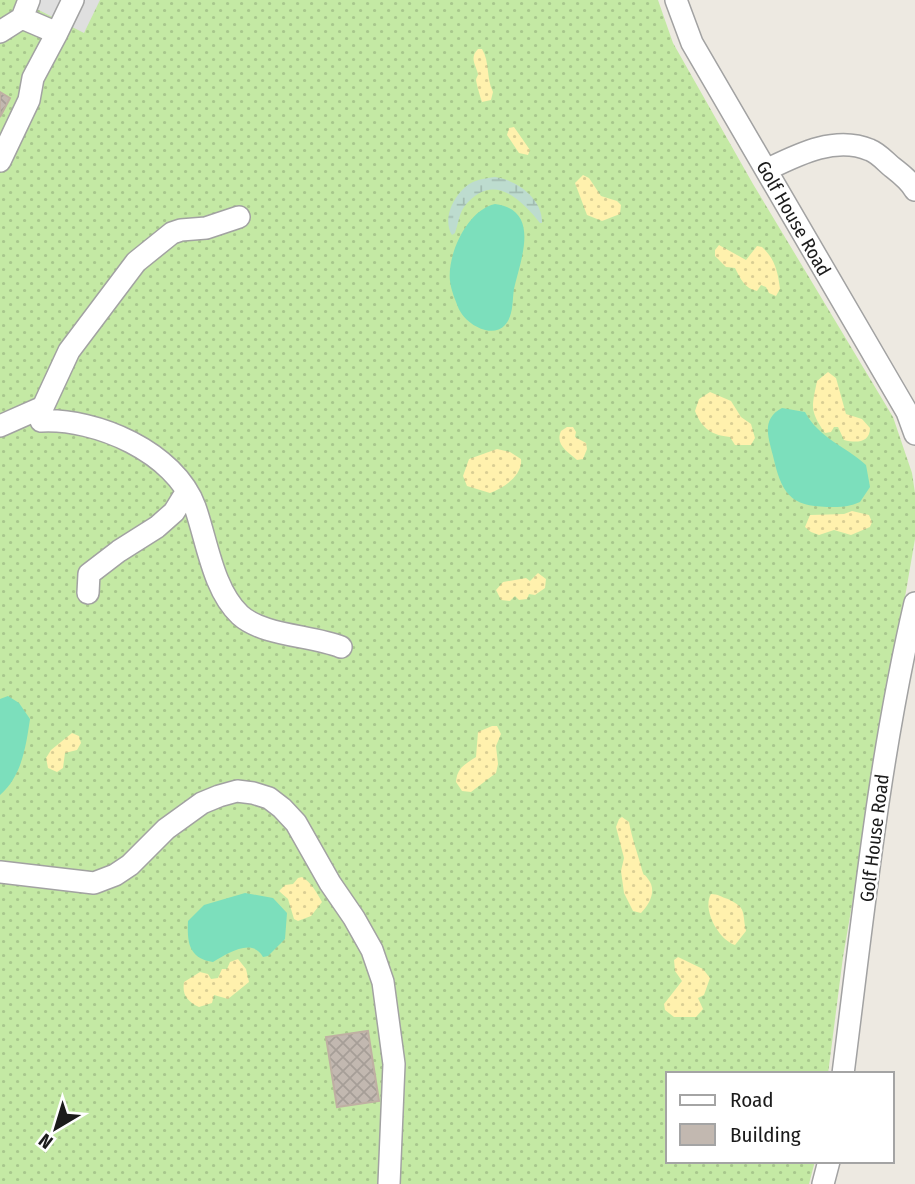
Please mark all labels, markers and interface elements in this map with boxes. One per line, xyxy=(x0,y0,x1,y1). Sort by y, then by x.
street label: Golf House Road xyxy=(751,157,836,280)
street label: Golf House Road xyxy=(855,773,894,903)
legend xyxy=(666,1072,894,1163)
text: Road xyxy=(730,1087,774,1113)
north arrow xyxy=(21,1093,91,1163)
text: Building xyxy=(730,1122,801,1148)
text: N xyxy=(34,1128,57,1154)

